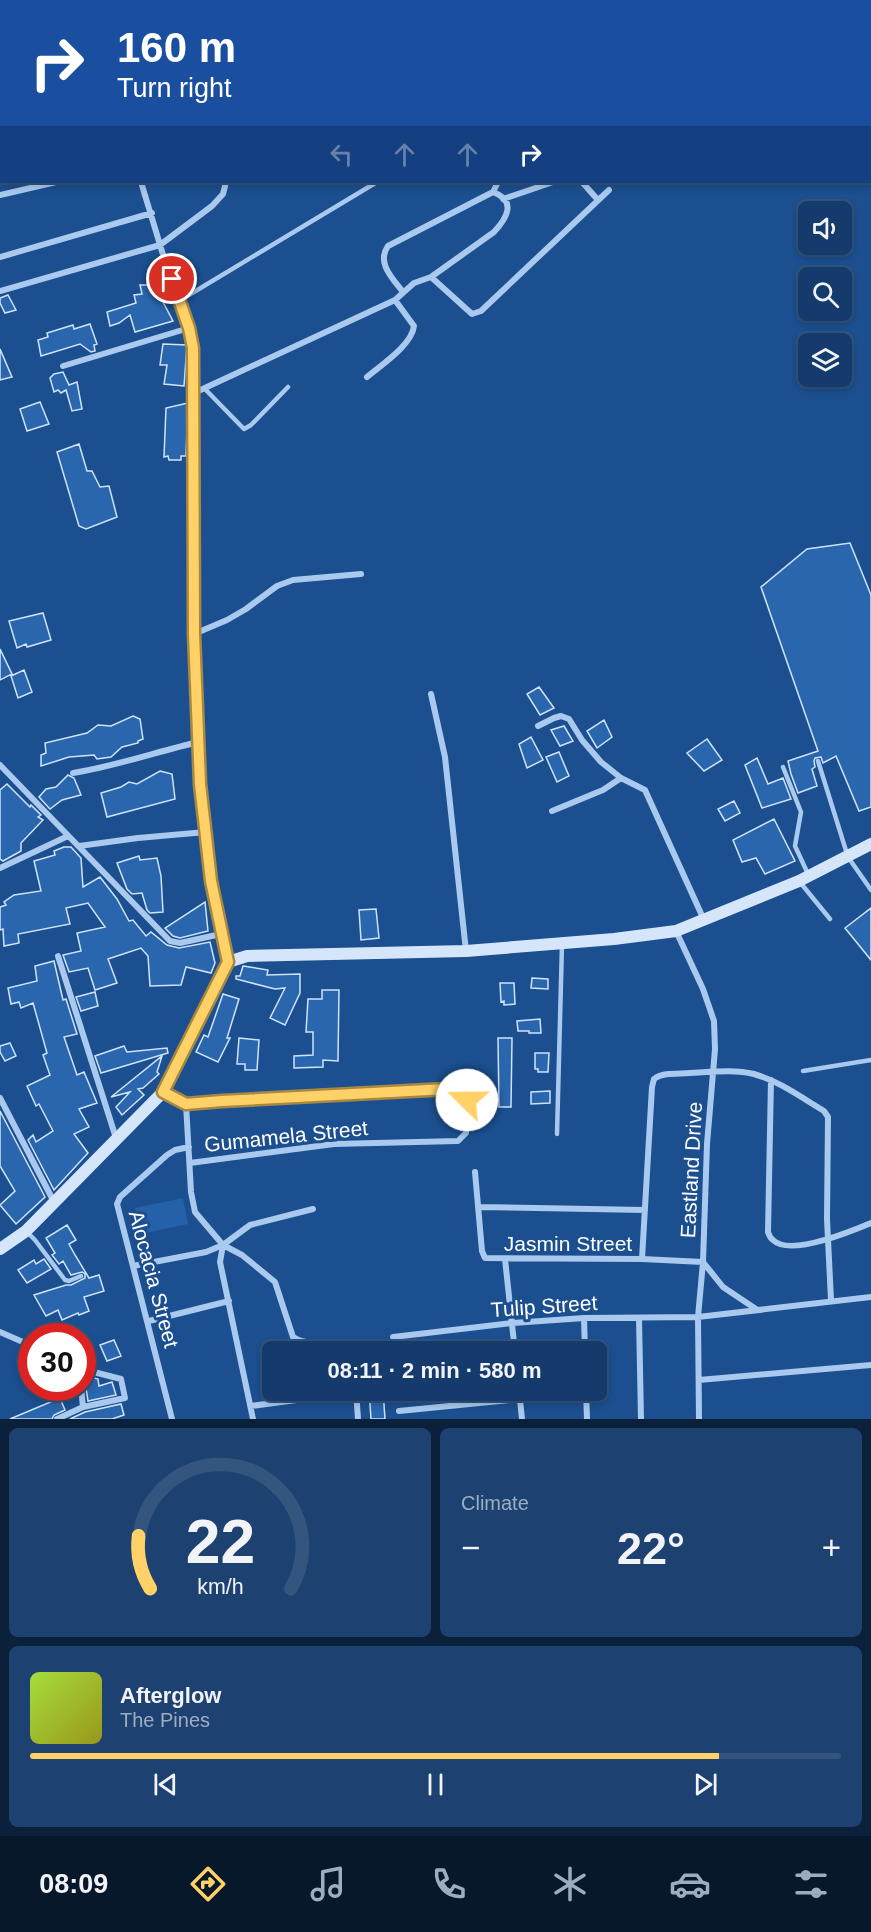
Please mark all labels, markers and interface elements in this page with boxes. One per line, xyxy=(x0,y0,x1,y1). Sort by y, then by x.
icon: right xyxy=(18,24,96,102)
text: 160 m xyxy=(117,24,236,71)
text: Turn right xyxy=(117,73,232,103)
icon: left xyxy=(325,138,358,171)
icon: ahead xyxy=(388,138,421,171)
icon: ahead xyxy=(451,138,484,171)
icon: right xyxy=(514,138,547,171)
map controls xyxy=(798,201,852,387)
button: sound xyxy=(798,201,852,255)
pin xyxy=(146,253,197,304)
icon: arrive xyxy=(155,262,188,295)
button: search xyxy=(798,267,852,321)
button: layers xyxy=(798,333,852,387)
position arrow xyxy=(435,1068,499,1132)
street label: Eastland Drive xyxy=(676,1101,706,1239)
street label: Gumamela Street xyxy=(203,1116,369,1156)
street label: Alocacia Street xyxy=(125,1208,183,1350)
street label: Jasmin Street xyxy=(504,1232,632,1255)
street label: Tulip Street xyxy=(490,1291,598,1321)
speed limit sign: 30 xyxy=(18,1323,96,1401)
text: 08:11 · 2 min · 580 m xyxy=(328,1358,542,1383)
text: Climate xyxy=(461,1492,529,1514)
text: 22 xyxy=(185,1507,255,1576)
text: 22° xyxy=(617,1523,685,1574)
text: − xyxy=(461,1529,480,1566)
text: + xyxy=(822,1529,841,1566)
text: km/h xyxy=(197,1576,243,1600)
text: Afterglow xyxy=(120,1683,221,1708)
text: The Pines xyxy=(120,1709,210,1731)
icon: previous xyxy=(149,1768,182,1801)
icon: pause xyxy=(419,1768,452,1801)
icon: next xyxy=(689,1768,722,1801)
icon: directions xyxy=(187,1863,229,1905)
icon: music xyxy=(307,1863,349,1905)
icon: phone xyxy=(428,1863,470,1905)
icon: climate xyxy=(549,1863,591,1905)
icon: car xyxy=(669,1863,711,1905)
icon: filters xyxy=(790,1863,832,1905)
text: 08:09 xyxy=(39,1869,108,1899)

